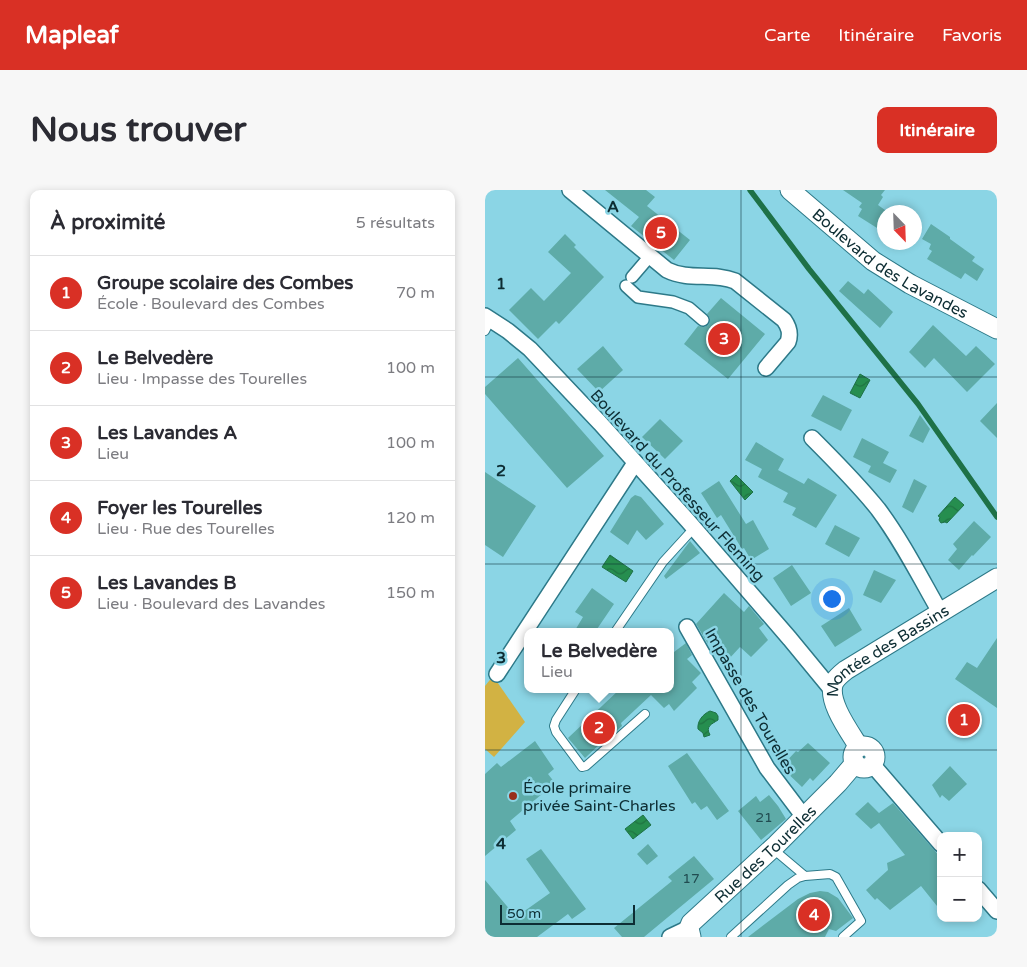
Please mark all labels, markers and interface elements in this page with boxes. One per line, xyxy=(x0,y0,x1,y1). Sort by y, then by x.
text: Mapleaf xyxy=(25,21,119,50)
text: Carte xyxy=(764,24,810,46)
text: Itinéraire xyxy=(838,24,914,46)
text: Favoris xyxy=(942,24,1002,46)
button: Itinéraire xyxy=(877,107,997,153)
text: Nous trouver xyxy=(30,109,246,151)
text: A xyxy=(607,197,619,217)
street label: Boulevard des Lavandes xyxy=(808,205,971,323)
north arrow xyxy=(877,205,922,250)
text: À proximité xyxy=(50,210,165,235)
text: 5 résultats xyxy=(356,213,435,233)
pin: 5 xyxy=(645,214,677,252)
text: Groupe scolaire des Combes xyxy=(97,272,353,294)
text: 1 xyxy=(496,274,506,294)
text: 1 xyxy=(61,283,71,303)
text: 70 m xyxy=(396,283,435,303)
text: École · Boulevard des Combes xyxy=(97,294,325,314)
pin: 3 xyxy=(708,320,740,358)
text: Le Belvedère xyxy=(97,347,213,369)
text: 2 xyxy=(61,358,71,378)
text: 100 m xyxy=(386,358,435,378)
text: Lieu · Impasse des Tourelles xyxy=(97,369,307,389)
street label: Boulevard du Professeur Fleming xyxy=(586,386,769,586)
text: Les Lavandes A xyxy=(97,422,237,444)
text: 3 xyxy=(61,433,71,453)
text: 100 m xyxy=(386,433,435,453)
text: Lieu xyxy=(97,444,129,464)
text: 2 xyxy=(496,461,506,481)
text: Foyer les Tourelles xyxy=(97,497,262,519)
text: 4 xyxy=(61,508,71,528)
text: 120 m xyxy=(386,508,435,528)
text: Lieu · Rue des Tourelles xyxy=(97,519,275,539)
text: Les Lavandes B xyxy=(97,572,236,594)
text: 5 xyxy=(61,583,71,603)
text: 150 m xyxy=(386,583,435,603)
your location xyxy=(819,586,845,612)
text: Lieu · Boulevard des Lavandes xyxy=(97,594,325,614)
street label: Montée des Bassins xyxy=(823,601,953,697)
street label: Impasse des Tourelles xyxy=(700,625,800,778)
popup xyxy=(524,628,674,693)
text: Le Belvedère xyxy=(541,640,657,662)
text: 3 xyxy=(496,648,506,668)
text: Lieu xyxy=(541,662,573,682)
pin: 1 xyxy=(948,701,980,739)
pin: 2 xyxy=(583,709,615,747)
place label: École primaire privée Saint-Charles xyxy=(523,778,676,816)
marker: École primaire privée Saint-Charles xyxy=(507,790,519,802)
street label: Rue des Tourelles xyxy=(711,801,821,908)
house number: 21 xyxy=(755,809,773,826)
map controls xyxy=(937,832,982,922)
button: + xyxy=(937,832,982,877)
text: 4 xyxy=(496,834,506,854)
house number: 17 xyxy=(682,870,700,887)
button: − xyxy=(937,877,982,922)
pin: 4 xyxy=(798,896,830,934)
scale bar xyxy=(500,902,635,925)
text: 50 m xyxy=(507,905,541,922)

